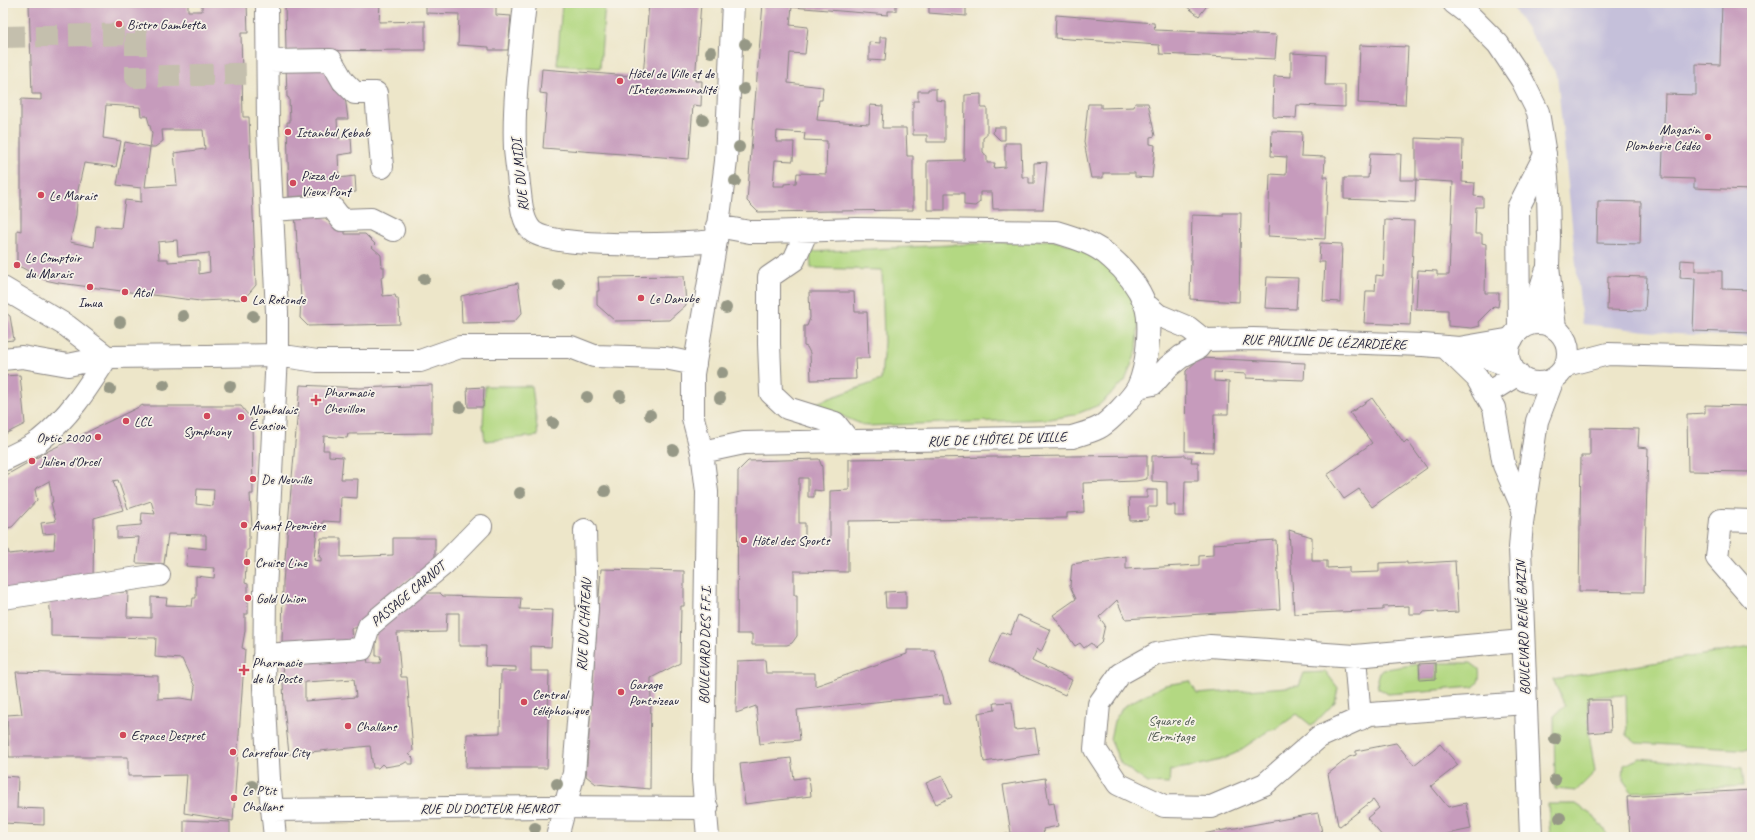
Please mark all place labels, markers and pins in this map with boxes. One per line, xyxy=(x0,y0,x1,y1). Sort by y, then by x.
place label: Bistro Gambetta xyxy=(127,16,207,33)
marker: Bistro Gambetta xyxy=(114,19,124,29)
place label: Hôtel de Ville et de l'Intercommunalité xyxy=(628,65,719,98)
marker: Hôtel de Ville et de l'Intercommunalité xyxy=(615,76,625,86)
place label: Magasin Plomberie Cédéo xyxy=(1625,121,1701,154)
place label: Istanbul Kebab xyxy=(296,124,371,141)
marker: Istanbul Kebab xyxy=(283,127,293,137)
marker: Magasin Plomberie Cédéo xyxy=(1703,132,1713,142)
place label: Pizza du Vieux Pont xyxy=(301,167,353,200)
marker: Pizza du Vieux Pont xyxy=(288,178,298,188)
place label: Le Marais xyxy=(49,187,98,204)
marker: Le Marais xyxy=(36,190,46,200)
place label: Le Comptoir du Marais xyxy=(25,249,83,282)
marker: Le Comptoir du Marais xyxy=(12,260,22,270)
marker: Imua xyxy=(85,282,95,292)
place label: Atol xyxy=(133,284,155,301)
marker: Atol xyxy=(120,287,130,297)
place label: Le Danube xyxy=(649,290,700,307)
place label: La Rotonde xyxy=(252,291,307,308)
marker: Le Danube xyxy=(636,293,646,303)
place label: Imua xyxy=(78,294,104,311)
marker: La Rotonde xyxy=(239,294,249,304)
place label: Pharmacie Chevillon xyxy=(324,384,375,417)
marker: Pharmacie Chevillon xyxy=(311,395,321,405)
place label: Nombalais Évasion xyxy=(249,401,299,434)
marker: Symphony xyxy=(202,411,212,421)
marker: Nombalais Évasion xyxy=(236,412,246,422)
place label: LCL xyxy=(134,413,153,430)
marker: LCL xyxy=(121,416,131,426)
place label: Symphony xyxy=(183,423,232,440)
place label: Optic 2000 xyxy=(37,429,92,446)
marker: Optic 2000 xyxy=(93,432,103,442)
place label: Julien d'Orcel xyxy=(39,453,102,470)
marker: Julien d'Orcel xyxy=(27,456,37,466)
place label: De Neuville xyxy=(261,471,313,488)
marker: De Neuville xyxy=(248,474,258,484)
place label: Avant Première xyxy=(252,517,327,534)
marker: Avant Première xyxy=(239,520,249,530)
place label: Hôtel des Sports xyxy=(752,532,831,549)
marker: Hôtel des Sports xyxy=(739,535,749,545)
place label: Cruise Line xyxy=(255,554,308,571)
marker: Cruise Line xyxy=(242,557,252,567)
place label: Gold Union xyxy=(256,590,307,607)
marker: Gold Union xyxy=(243,593,253,603)
place label: Pharmacie de la Poste xyxy=(252,654,303,687)
marker: Pharmacie de la Poste xyxy=(239,665,249,675)
place label: Garage Pontoizeau xyxy=(629,676,679,709)
place label: Central téléphonique xyxy=(532,686,590,719)
marker: Garage Pontoizeau xyxy=(616,687,626,697)
marker: Central téléphonique xyxy=(519,697,529,707)
place label: Challans xyxy=(356,718,398,735)
marker: Challans xyxy=(343,721,353,731)
place label: Espace Despret xyxy=(131,727,206,744)
marker: Espace Despret xyxy=(118,730,128,740)
place label: Carrefour City xyxy=(241,744,311,761)
marker: Carrefour City xyxy=(228,747,238,757)
place label: Le P'tit Challans xyxy=(242,782,284,815)
marker: Le P'tit Challans xyxy=(229,793,239,803)

